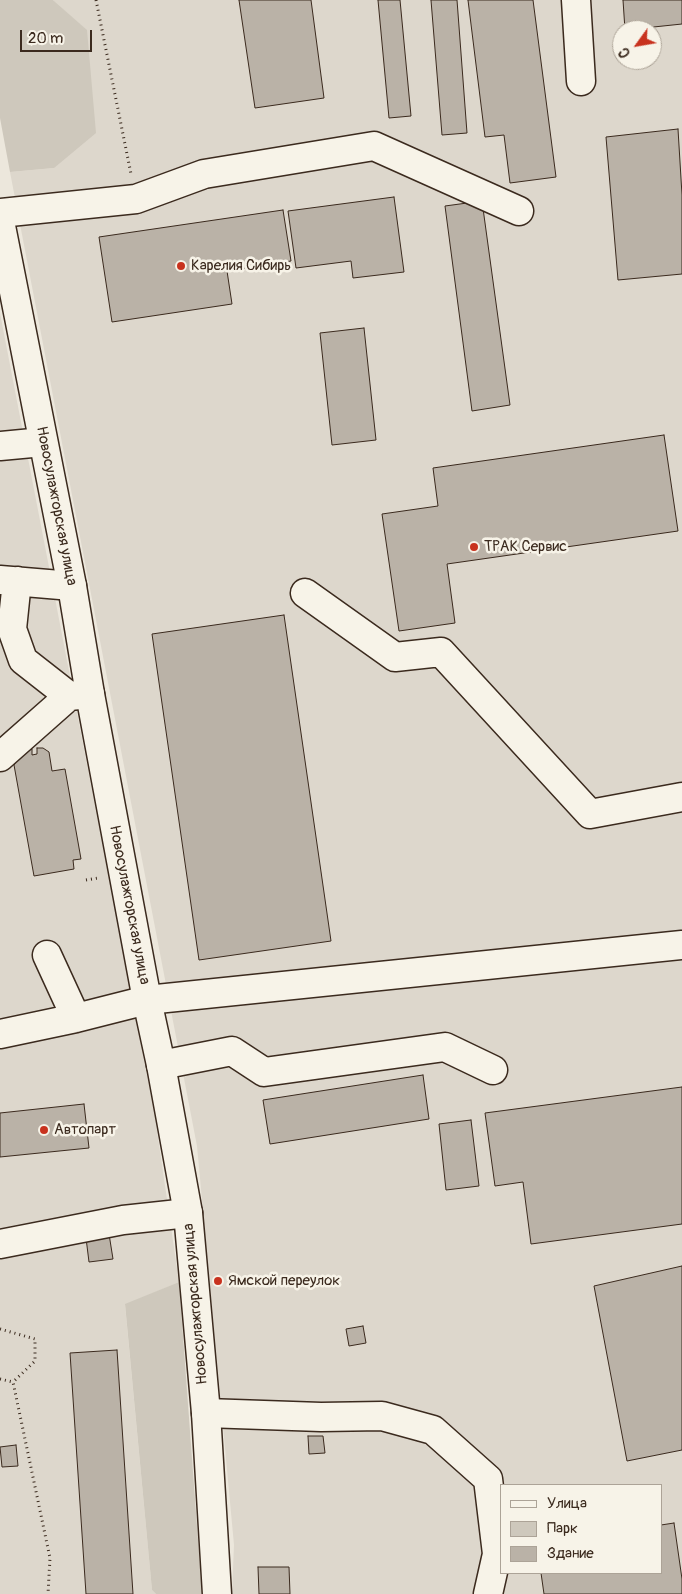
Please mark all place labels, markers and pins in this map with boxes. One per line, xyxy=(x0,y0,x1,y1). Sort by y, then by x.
place label: Карелия Сибирь xyxy=(191,257,291,275)
marker: Карелия Сибирь xyxy=(175,260,187,272)
place label: ТРАК Сервис xyxy=(484,538,567,556)
marker: ТРАК Сервис xyxy=(468,541,480,553)
place label: Автопарт xyxy=(54,1121,116,1139)
marker: Автопарт xyxy=(38,1124,50,1136)
place label: Ямской переулок xyxy=(228,1272,340,1290)
marker: Ямской переулок xyxy=(212,1275,224,1287)

